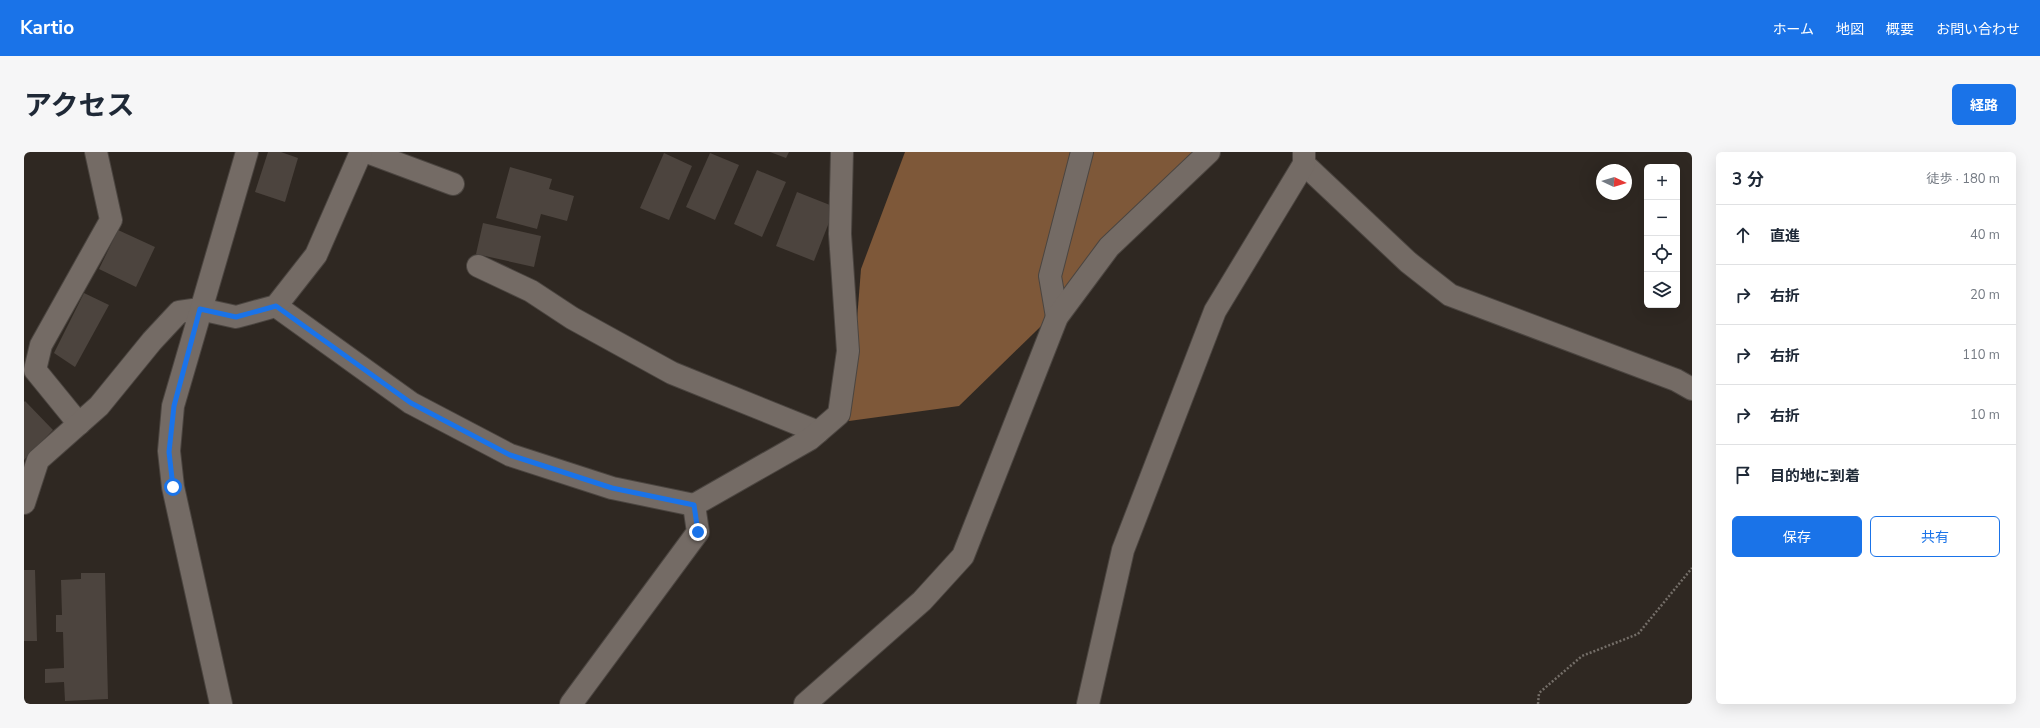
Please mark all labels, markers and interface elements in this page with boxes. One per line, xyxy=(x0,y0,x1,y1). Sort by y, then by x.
text: Kartio xyxy=(20,15,74,41)
text: ホーム xyxy=(1772,20,1814,39)
text: 地図 xyxy=(1836,20,1864,39)
text: 概要 xyxy=(1886,20,1914,39)
text: お問い合わせ xyxy=(1936,20,2020,39)
button: 経路 xyxy=(1952,84,2016,125)
text: アクセス xyxy=(24,87,135,125)
north arrow xyxy=(1596,164,1632,200)
map controls xyxy=(1644,164,1680,308)
button: + xyxy=(1644,164,1680,200)
text: 3 分 xyxy=(1732,168,1764,191)
text: 徒歩 · 180 m xyxy=(1926,170,2000,188)
button: − xyxy=(1644,200,1680,236)
icon: ahead xyxy=(1732,224,1754,246)
text: 直進 xyxy=(1770,226,1800,246)
text: 40 m xyxy=(1970,226,2000,244)
button: locate xyxy=(1644,236,1680,272)
button: layers xyxy=(1644,272,1680,308)
icon: right xyxy=(1732,284,1754,306)
text: 右折 xyxy=(1770,286,1800,306)
text: 20 m xyxy=(1970,286,2000,304)
icon: right xyxy=(1732,344,1754,366)
text: 右折 xyxy=(1770,346,1800,366)
text: 110 m xyxy=(1962,346,2000,364)
icon: right xyxy=(1732,404,1754,426)
text: 右折 xyxy=(1770,406,1800,426)
text: 10 m xyxy=(1970,406,2000,424)
icon: arrive xyxy=(1732,464,1754,486)
text: 目的地に到着 xyxy=(1770,466,1860,486)
route start xyxy=(164,478,182,496)
button: 保存 xyxy=(1732,516,1862,557)
button: 共有 xyxy=(1870,516,2000,557)
route end xyxy=(689,523,707,541)

